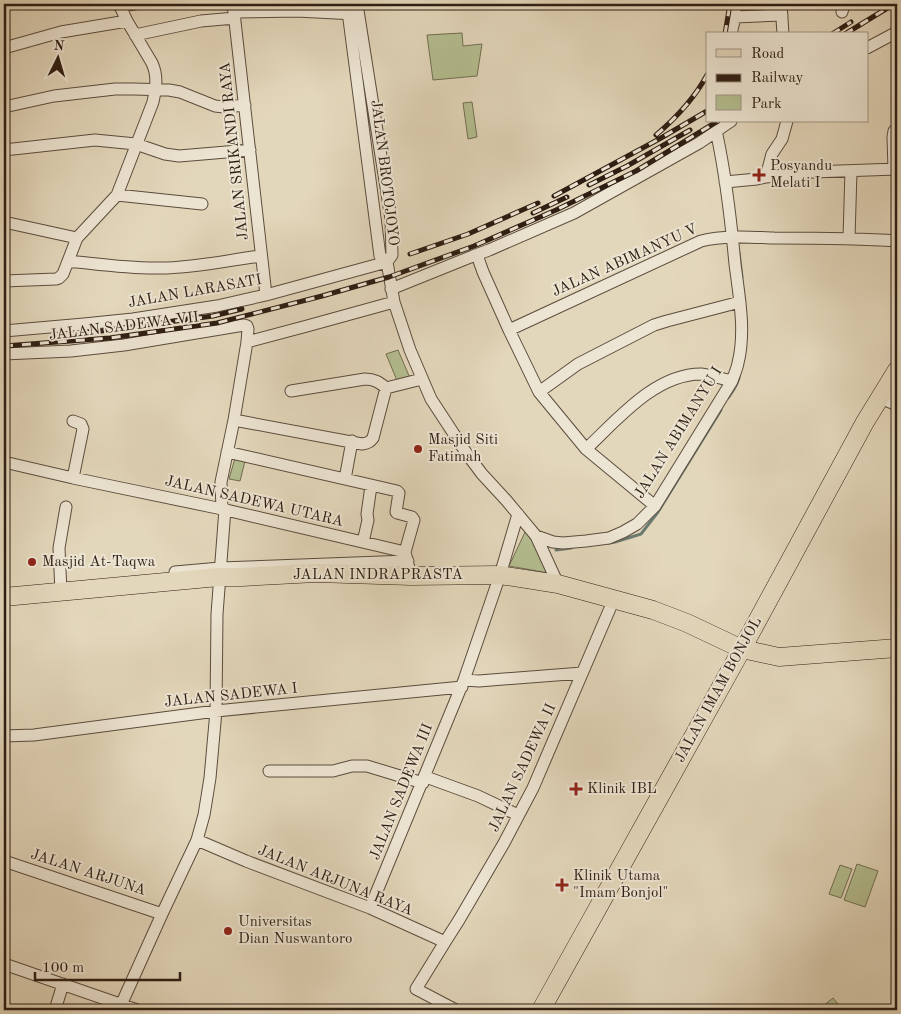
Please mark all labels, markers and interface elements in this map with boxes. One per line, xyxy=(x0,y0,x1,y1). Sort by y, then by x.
north arrow xyxy=(32,32,82,82)
legend xyxy=(706,32,868,122)
text: N xyxy=(53,39,65,54)
text: Road xyxy=(751,47,785,62)
street label: JALAN SRIKANDI RAYA xyxy=(218,61,252,241)
text: Railway xyxy=(751,71,804,86)
text: Park xyxy=(751,97,782,112)
street label: JALAN BROTOJOYO xyxy=(368,99,400,247)
place label: Posyandu Melati I xyxy=(770,159,832,191)
marker: Posyandu Melati I xyxy=(752,168,766,182)
street label: JALAN ABIMANYU V xyxy=(550,222,700,300)
street label: JALAN LARASATI xyxy=(127,273,263,311)
street label: JALAN SADEWA VII xyxy=(48,310,200,344)
street label: JALAN ABIMANYU I xyxy=(632,365,726,501)
place label: Masjid Siti Fatimah xyxy=(428,433,498,465)
marker: Masjid Siti Fatimah xyxy=(412,443,424,455)
street label: JALAN SADEWA UTARA xyxy=(163,474,345,530)
place label: Masjid At-Taqwa xyxy=(42,555,156,570)
marker: Masjid At-Taqwa xyxy=(26,556,38,568)
street label: JALAN INDRAPRASTA xyxy=(293,568,463,583)
street label: JALAN IMAM BONJOL xyxy=(673,615,765,765)
street label: JALAN SADEWA I xyxy=(164,682,298,710)
street label: JALAN SADEWA II xyxy=(487,701,559,834)
street label: JALAN SADEWA III xyxy=(368,722,436,862)
marker: Klinik IBL xyxy=(569,782,583,796)
place label: Klinik IBL xyxy=(587,782,657,797)
street label: JALAN ARJUNA RAYA xyxy=(255,843,415,919)
street label: JALAN ARJUNA xyxy=(28,847,148,899)
place label: Klinik Utama "Imam Bonjol" xyxy=(573,869,668,901)
marker: Klinik Utama "Imam Bonjol" xyxy=(555,878,569,892)
place label: Universitas Dian Nuswantoro xyxy=(238,915,352,947)
marker: Universitas Dian Nuswantoro xyxy=(222,925,234,937)
scale bar xyxy=(35,949,180,981)
text: 100 m xyxy=(42,961,84,976)

